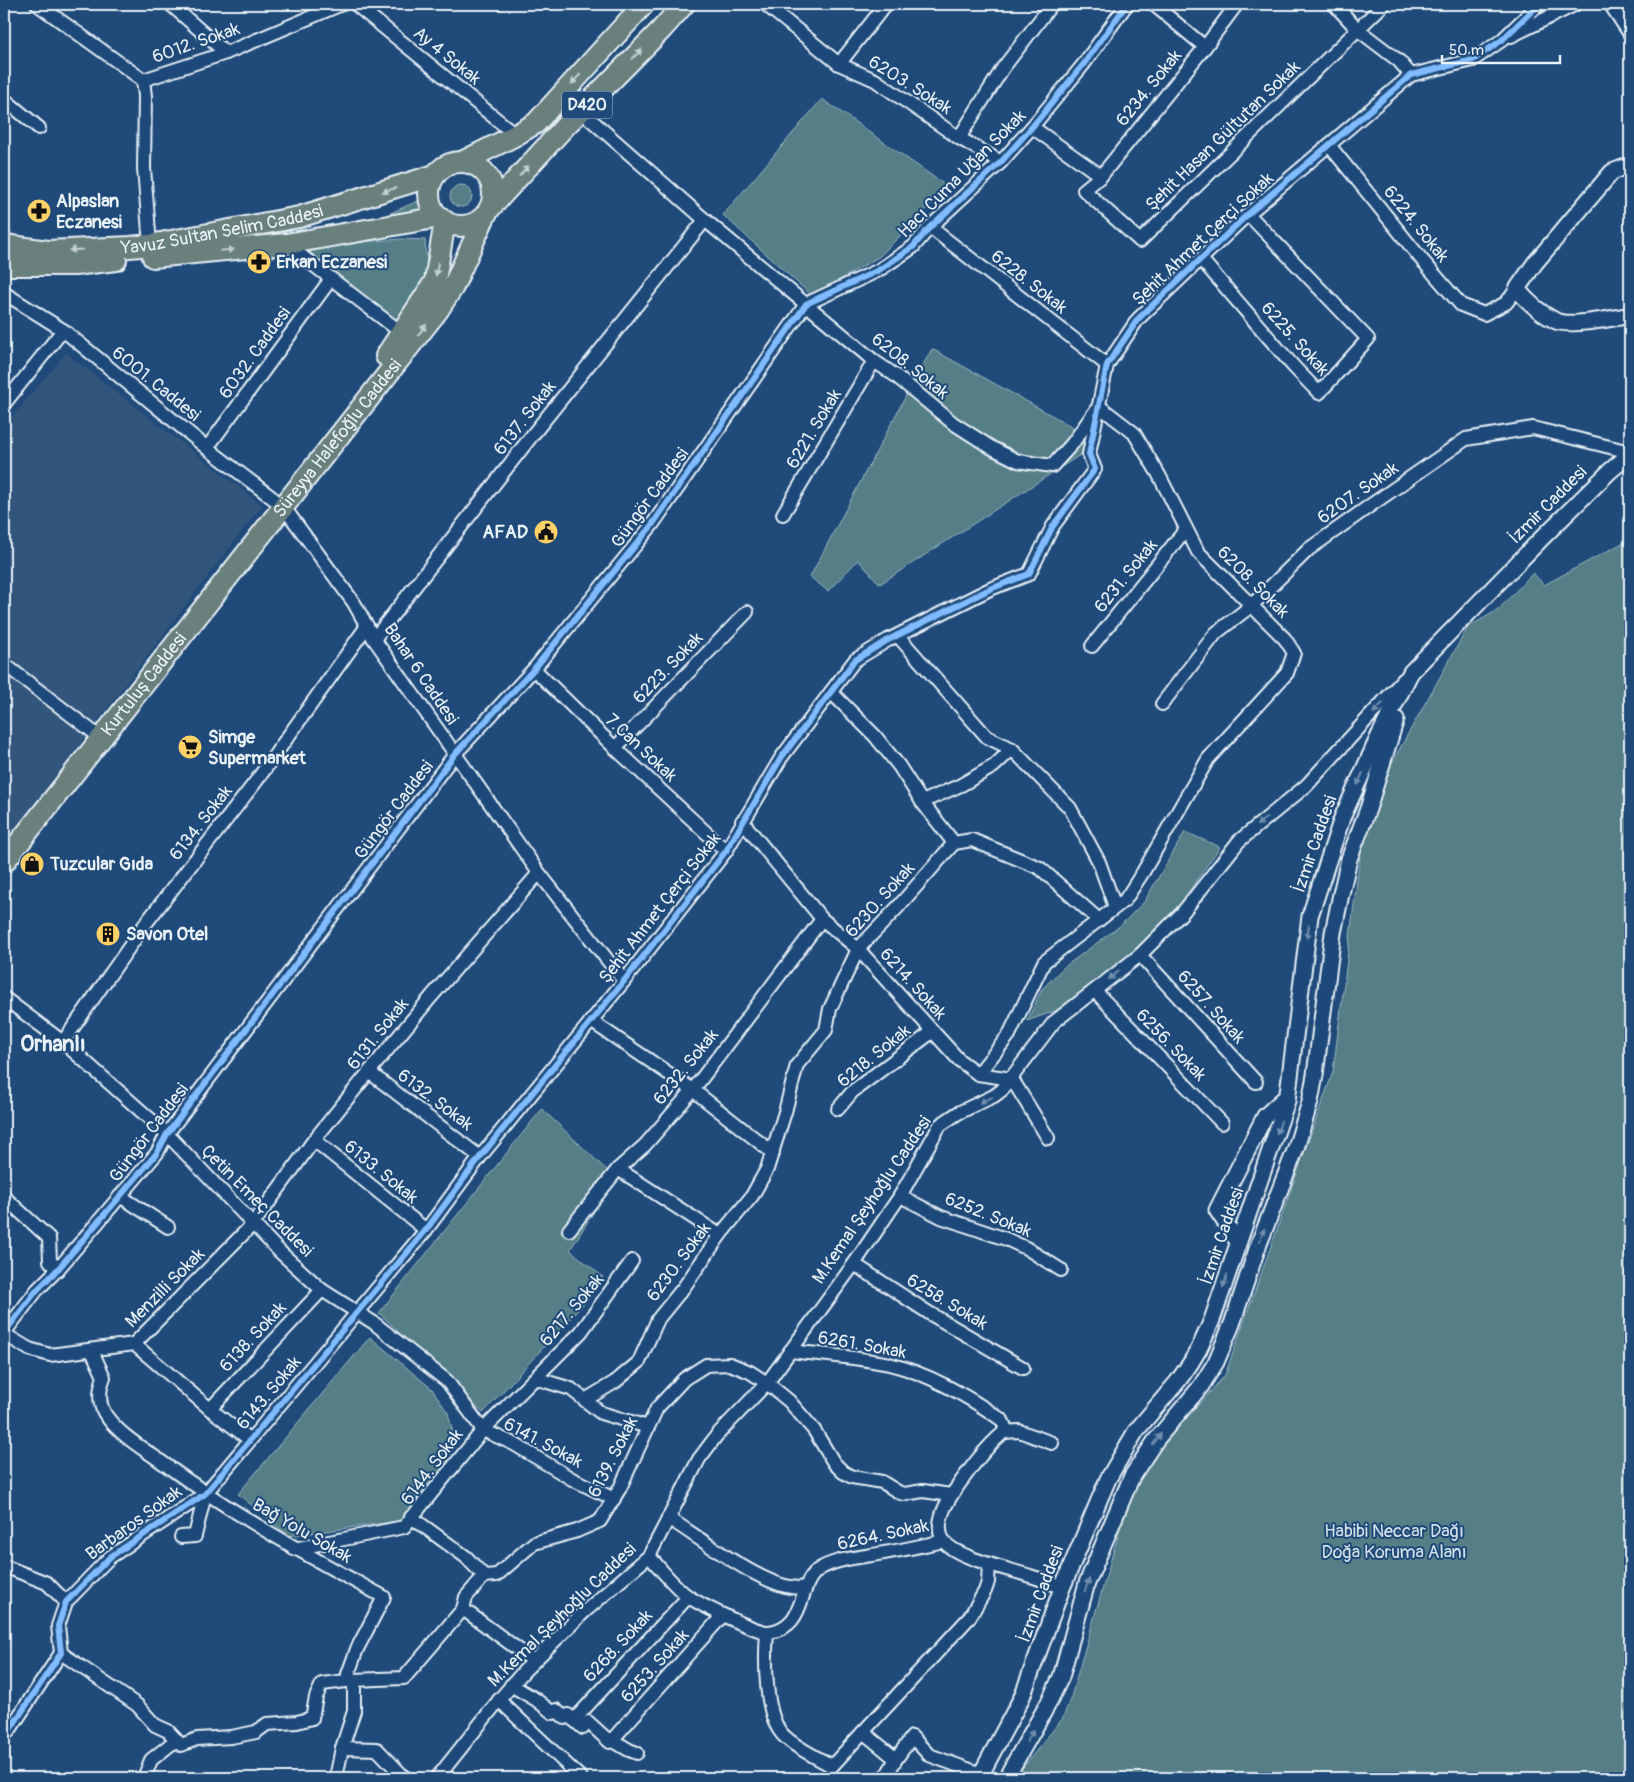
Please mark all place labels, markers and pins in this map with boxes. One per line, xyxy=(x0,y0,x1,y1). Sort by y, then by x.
place label: Alpaslan Eczanesi xyxy=(56,190,122,234)
pharmacy icon: Alpaslan Eczanesi xyxy=(26,198,52,224)
pharmacy icon: Erkan Eczanesi xyxy=(246,249,272,275)
place label: Erkan Eczanesi xyxy=(276,251,387,274)
public building icon: AFAD xyxy=(533,519,559,545)
place label: AFAD xyxy=(483,521,528,544)
place label: Simge Supermarket xyxy=(208,726,307,770)
supermarket icon: Simge Supermarket xyxy=(177,734,203,760)
shop icon: Tuzcular Gıda xyxy=(19,851,45,877)
place label: Tuzcular Gıda xyxy=(49,853,154,876)
building icon: Savon Otel xyxy=(95,921,121,947)
place label: Savon Otel xyxy=(126,923,208,946)

